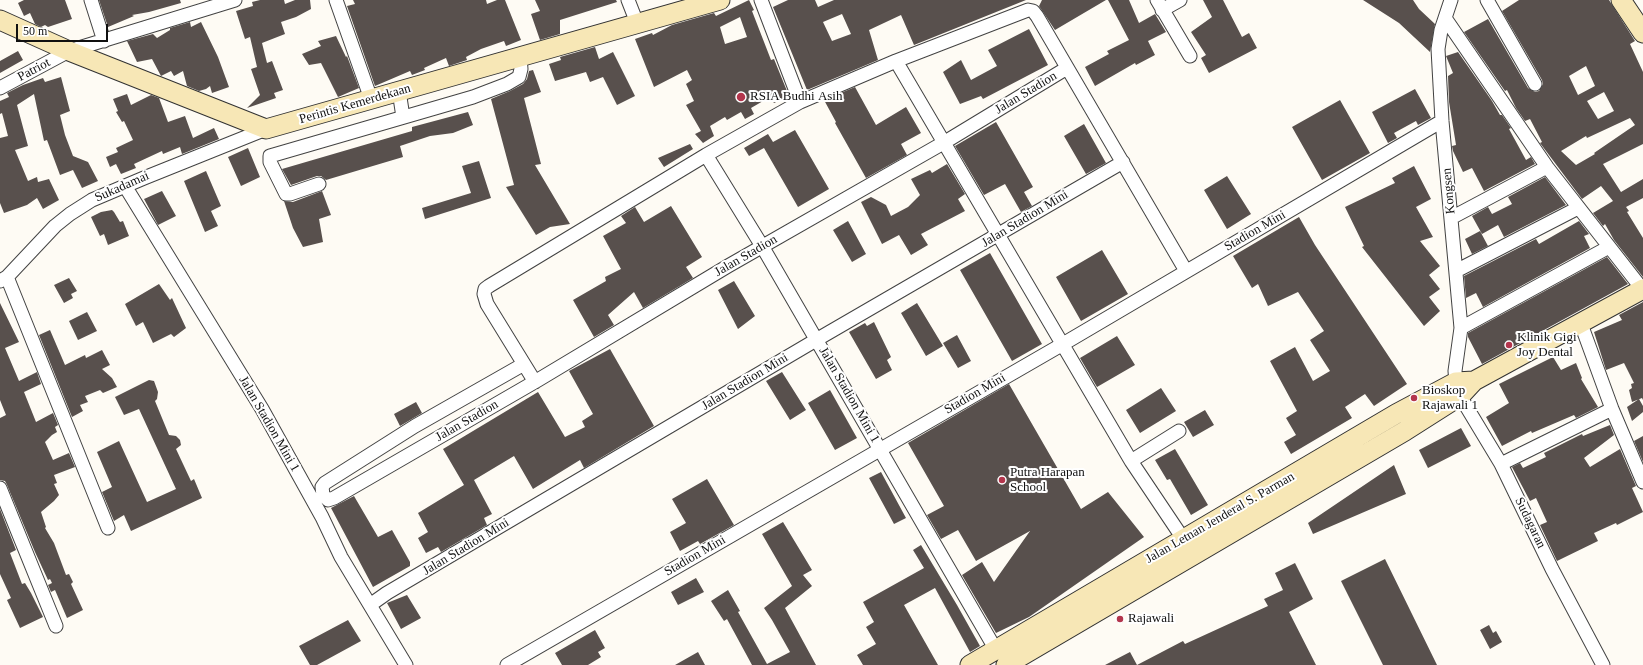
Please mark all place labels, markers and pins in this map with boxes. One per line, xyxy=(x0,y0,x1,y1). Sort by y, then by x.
place label: RSIA Budhi Asih xyxy=(750,89,842,105)
marker: RSIA Budhi Asih xyxy=(735,91,747,103)
place label: Klinik Gigi Joy Dental xyxy=(1517,330,1577,361)
marker: Klinik Gigi Joy Dental xyxy=(1504,340,1514,350)
place label: Bioskop Rajawali 1 xyxy=(1422,383,1478,414)
marker: Bioskop Rajawali 1 xyxy=(1409,393,1419,403)
place label: Putra Harapan School xyxy=(1010,465,1085,496)
marker: Putra Harapan School xyxy=(997,475,1007,485)
place label: Rajawali xyxy=(1128,611,1174,627)
marker: Rajawali xyxy=(1115,614,1125,624)

